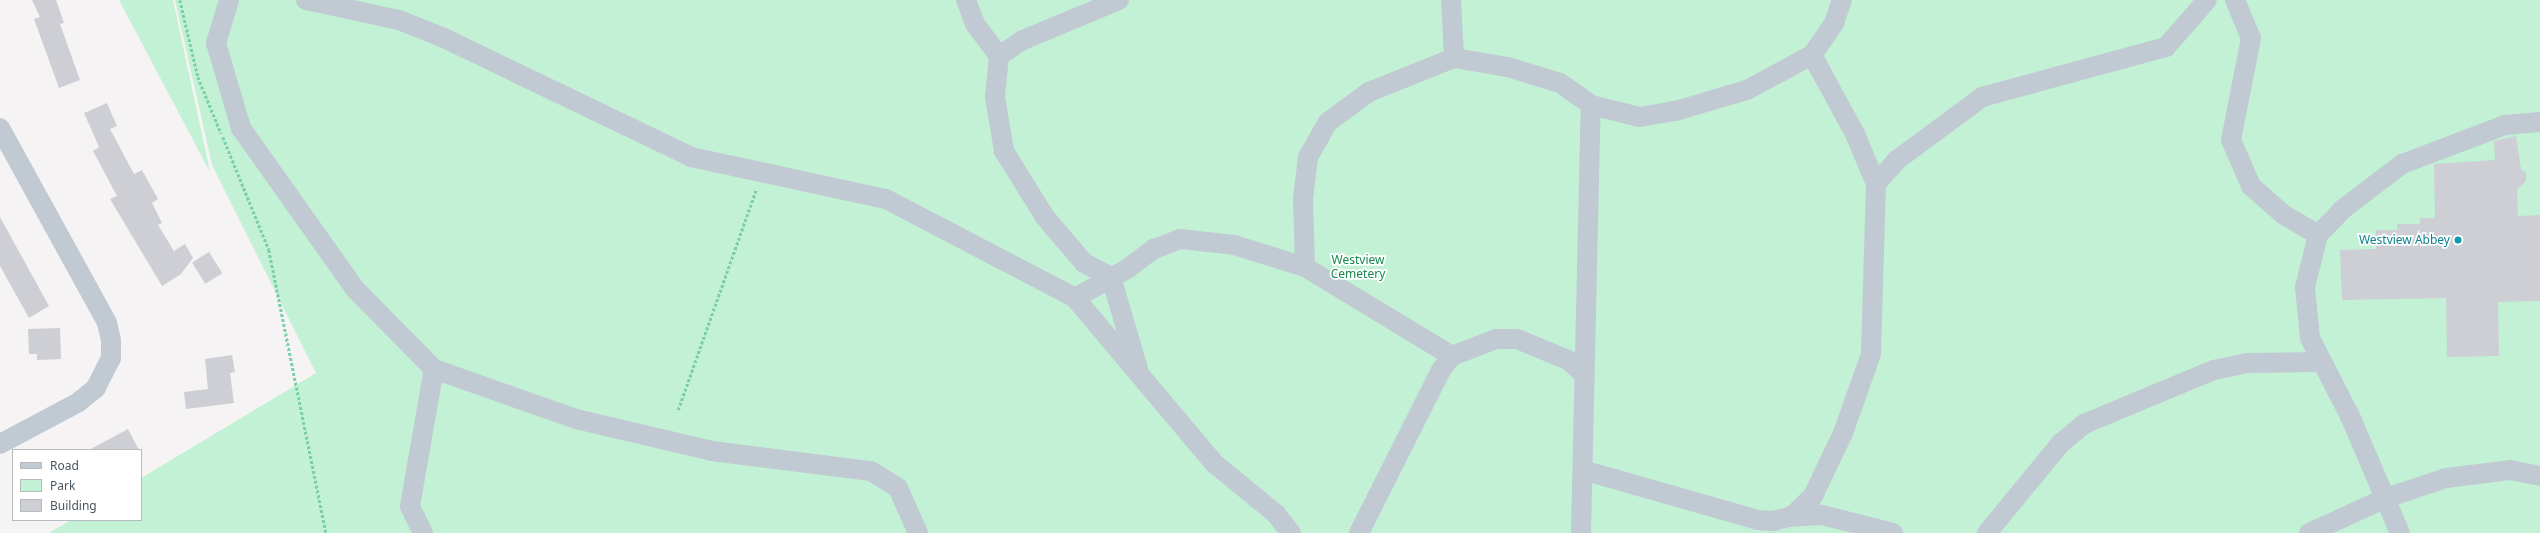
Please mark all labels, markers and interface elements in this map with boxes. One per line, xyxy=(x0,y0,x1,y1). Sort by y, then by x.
place label: Westview Abbey xyxy=(2359,233,2450,247)
marker: Westview Abbey xyxy=(2453,235,2463,245)
park label: Westview Cemetery xyxy=(1331,253,1385,281)
legend xyxy=(12,449,142,521)
text: Road xyxy=(50,457,79,474)
text: Park xyxy=(50,477,75,494)
text: Building xyxy=(50,497,97,514)

